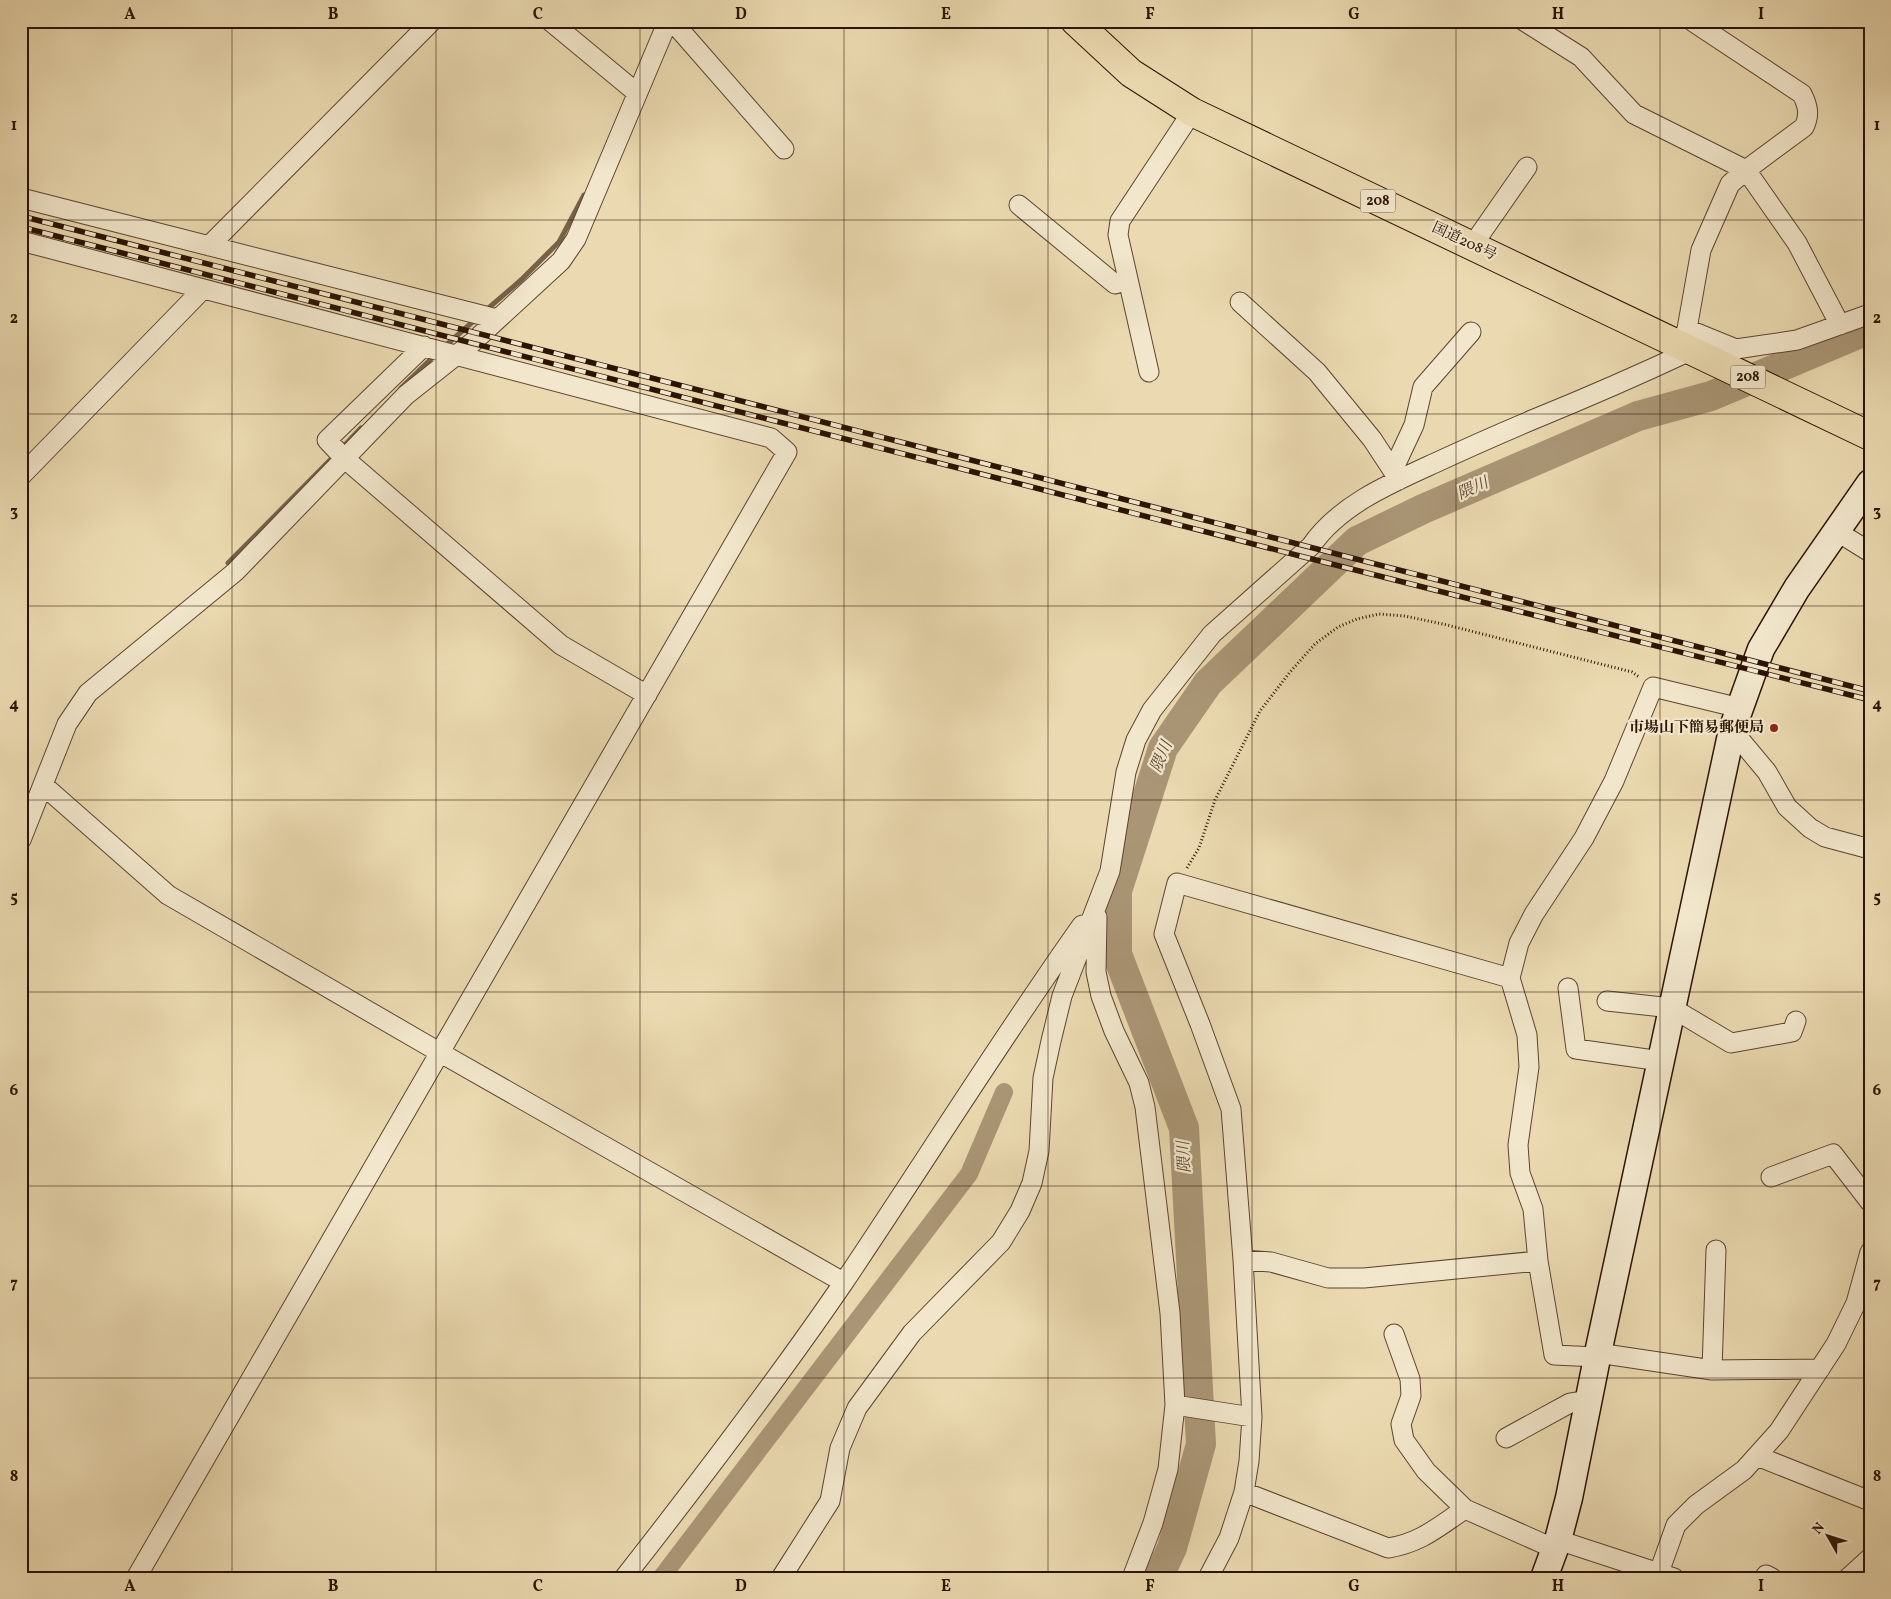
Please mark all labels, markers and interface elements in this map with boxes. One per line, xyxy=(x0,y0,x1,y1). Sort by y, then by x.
text: A xyxy=(124,4,136,26)
text: B xyxy=(328,4,339,26)
text: C xyxy=(533,4,543,26)
text: D xyxy=(735,4,747,26)
text: E xyxy=(941,4,951,26)
text: F xyxy=(1145,4,1155,26)
text: G xyxy=(1348,4,1360,26)
text: H xyxy=(1552,4,1564,26)
text: I xyxy=(1758,4,1764,26)
text: 1 xyxy=(11,115,17,137)
text: 1 xyxy=(1874,115,1880,137)
road number: 208 xyxy=(1360,190,1396,212)
street label: 国道208号 xyxy=(1428,218,1500,266)
text: 2 xyxy=(10,308,18,330)
text: 2 xyxy=(1873,308,1881,330)
road number: 208 xyxy=(1730,366,1766,388)
water label: 隈川 xyxy=(1454,472,1494,506)
text: 3 xyxy=(10,501,18,523)
text: 3 xyxy=(1873,501,1881,523)
text: 4 xyxy=(9,694,19,716)
text: 4 xyxy=(1872,694,1882,716)
place label: 市場山下簡易郵便局 xyxy=(1629,718,1764,739)
marker: 市場山下簡易郵便局 xyxy=(1768,722,1780,734)
water label: 隈川 xyxy=(1146,736,1179,776)
text: 5 xyxy=(10,887,18,909)
text: 5 xyxy=(1873,887,1881,909)
text: 6 xyxy=(10,1080,19,1102)
text: 6 xyxy=(1873,1080,1882,1102)
water label: 隈川 xyxy=(1173,1138,1197,1174)
text: 7 xyxy=(10,1273,18,1295)
text: 7 xyxy=(1873,1273,1881,1295)
text: 8 xyxy=(10,1466,18,1488)
text: 8 xyxy=(1873,1466,1881,1488)
north arrow xyxy=(1804,1512,1854,1562)
text: N xyxy=(1808,1519,1830,1539)
text: A xyxy=(124,1576,136,1598)
text: B xyxy=(328,1576,339,1598)
text: C xyxy=(533,1576,543,1598)
text: D xyxy=(735,1576,747,1598)
text: E xyxy=(941,1576,951,1598)
text: F xyxy=(1145,1576,1155,1598)
text: G xyxy=(1348,1576,1360,1598)
text: H xyxy=(1552,1576,1564,1598)
text: I xyxy=(1758,1576,1764,1598)

